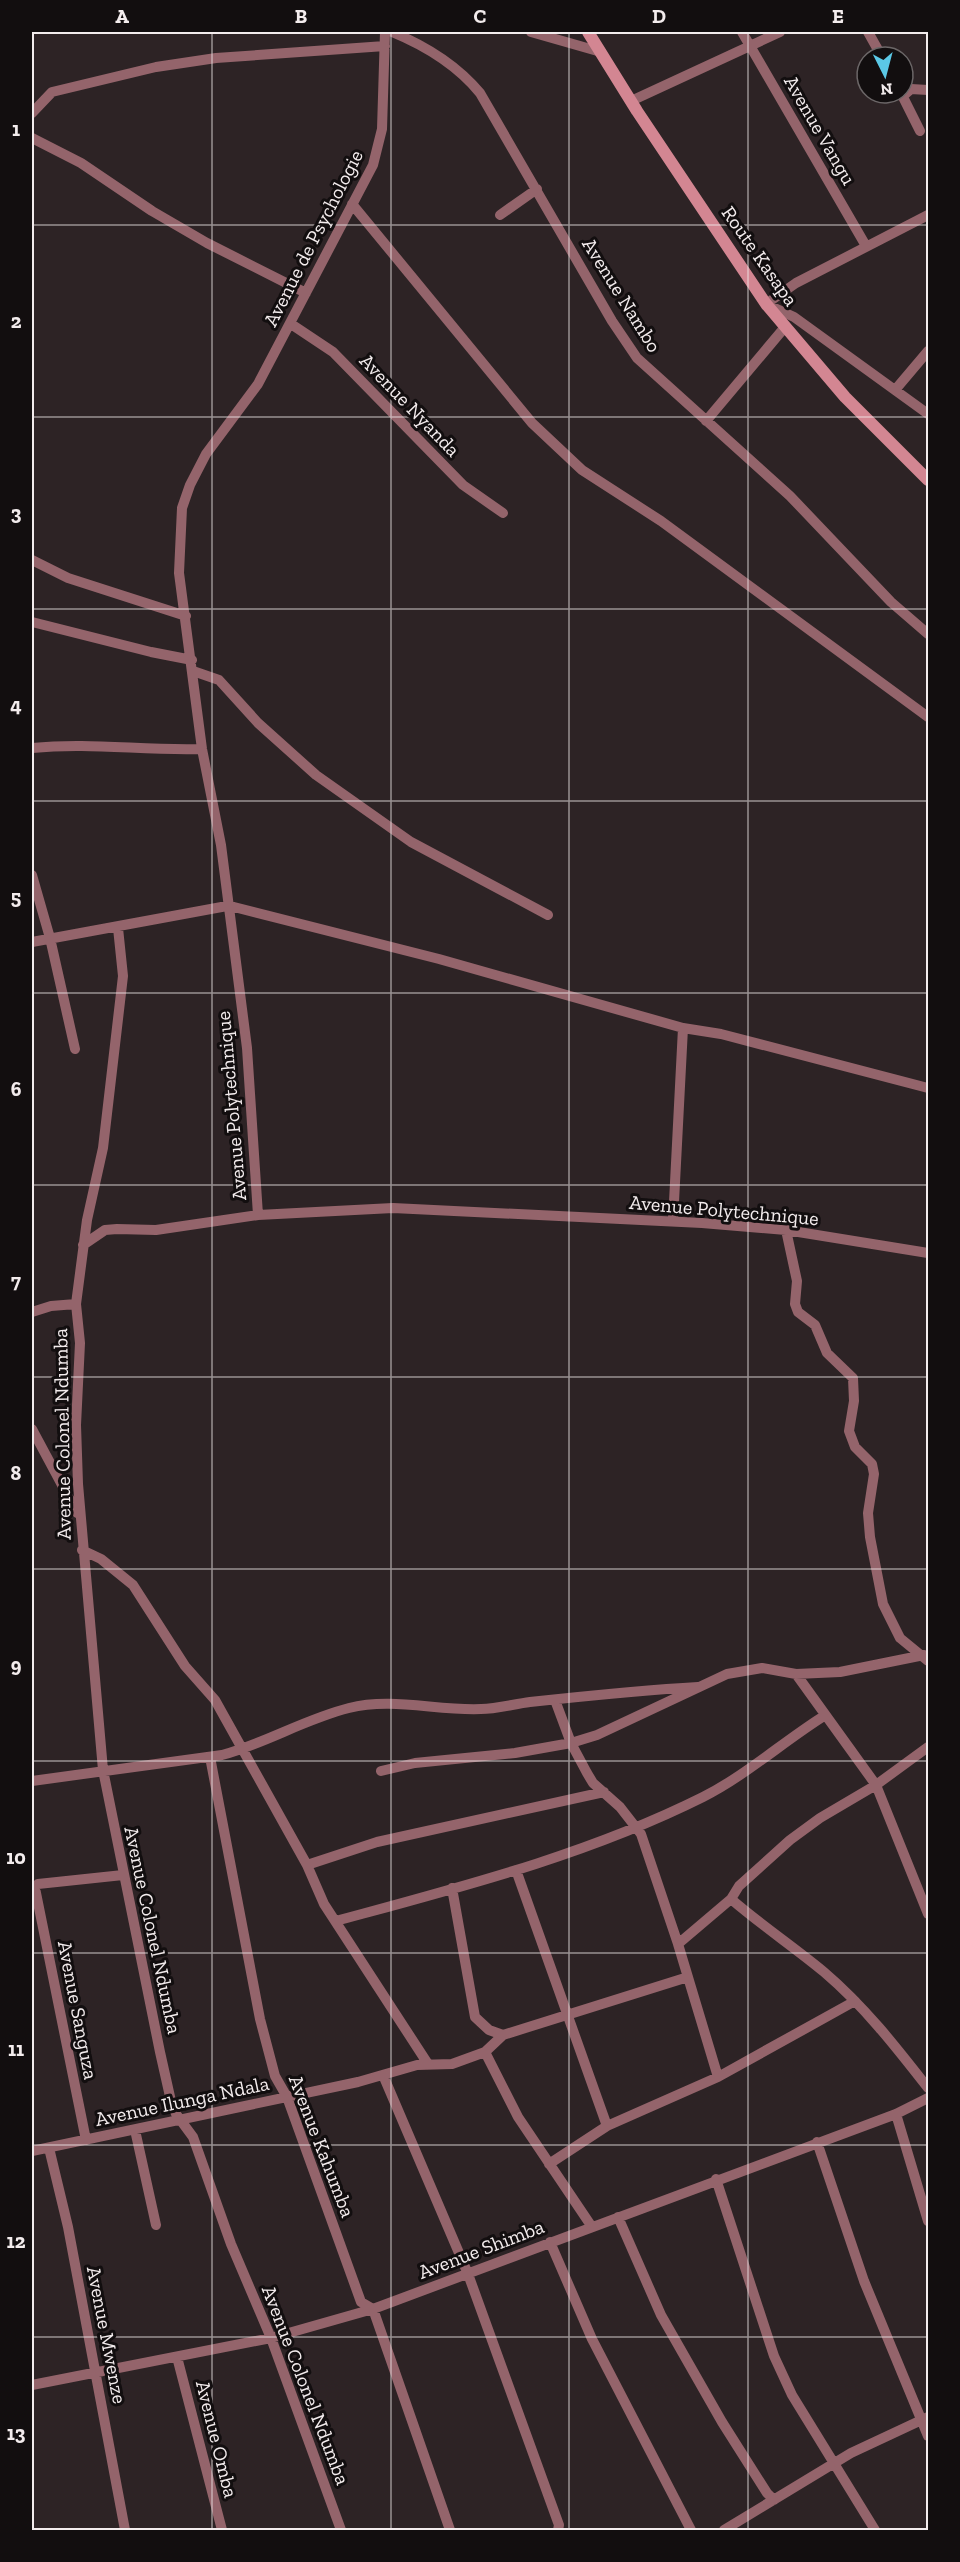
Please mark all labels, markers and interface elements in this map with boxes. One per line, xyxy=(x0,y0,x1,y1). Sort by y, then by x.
text: A xyxy=(115,4,129,28)
text: B xyxy=(295,4,307,28)
text: C xyxy=(474,4,487,28)
text: D xyxy=(652,4,666,28)
text: E xyxy=(832,4,844,28)
north arrow xyxy=(855,45,915,105)
street label: Avenue Vangu xyxy=(779,71,861,189)
text: N xyxy=(879,79,894,100)
text: 1 xyxy=(12,117,20,141)
street label: Avenue de Psychologie xyxy=(258,146,368,330)
street label: Route Kasapa xyxy=(717,201,803,311)
street label: Avenue Nambo xyxy=(577,233,667,357)
text: 2 xyxy=(11,309,22,333)
street label: Avenue Nyanda xyxy=(355,348,465,462)
text: 3 xyxy=(11,501,22,525)
text: 4 xyxy=(10,693,22,717)
text: 5 xyxy=(11,885,21,909)
street label: Avenue Polytechnique xyxy=(211,1010,251,1202)
text: 6 xyxy=(11,1077,22,1101)
street label: Avenue Polytechnique xyxy=(628,1190,820,1230)
text: 7 xyxy=(11,1269,21,1293)
street label: Avenue Colonel Ndumba xyxy=(48,1328,76,1540)
text: 8 xyxy=(11,1461,22,1485)
text: 9 xyxy=(11,1653,22,1677)
street label: Avenue Colonel Ndumba xyxy=(119,1824,187,2036)
text: 10 xyxy=(6,1845,26,1869)
street label: Avenue Sanguza xyxy=(53,1939,103,2082)
text: 11 xyxy=(8,2037,24,2061)
street label: Avenue Ilunga Ndala xyxy=(93,2071,272,2131)
street label: Avenue Kahumba xyxy=(284,2071,360,2221)
street label: Avenue Shimba xyxy=(415,2214,548,2284)
text: 12 xyxy=(7,2229,26,2253)
street label: Avenue Mwenze xyxy=(82,2264,132,2406)
street label: Avenue Colonel Ndumba xyxy=(257,2282,355,2488)
street label: Avenue Omba xyxy=(191,2378,243,2500)
text: 13 xyxy=(7,2421,26,2445)

